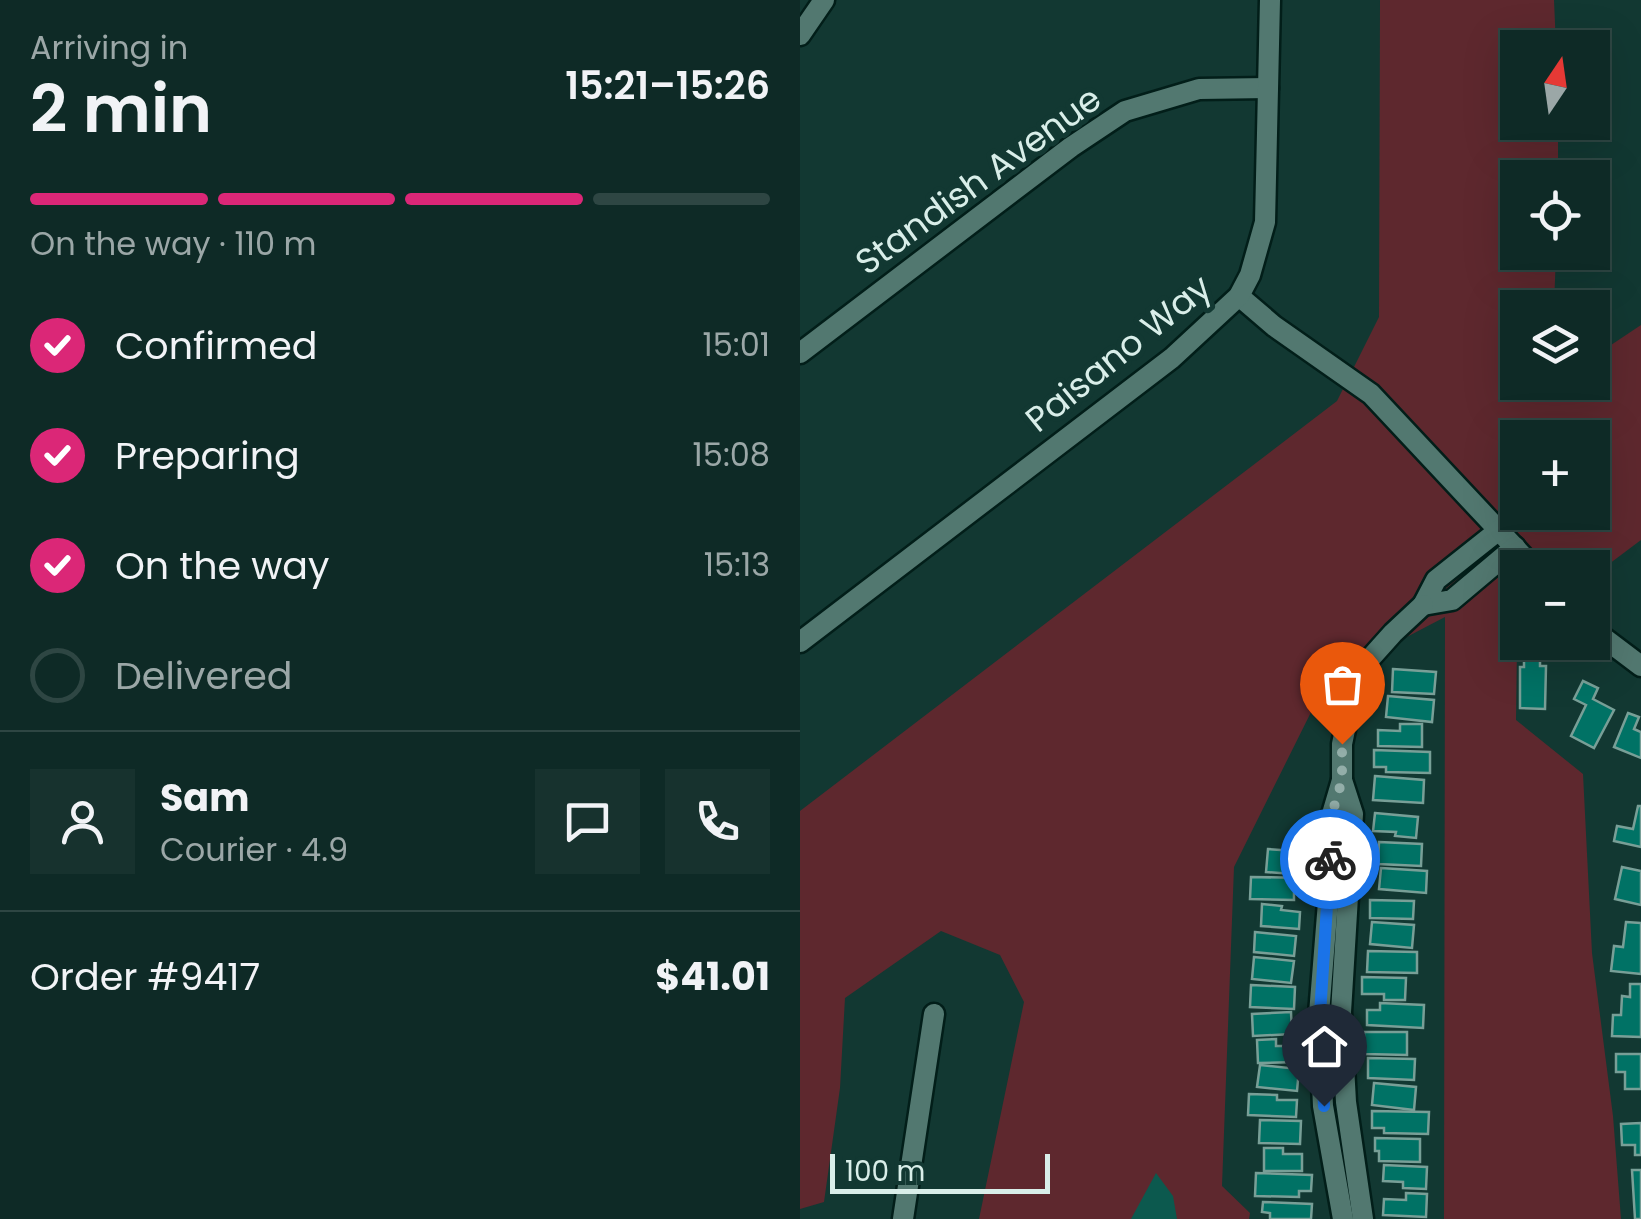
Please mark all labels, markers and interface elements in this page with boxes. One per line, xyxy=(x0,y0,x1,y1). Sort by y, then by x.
text: Arriving in xyxy=(30,25,188,70)
north arrow xyxy=(1500,30,1610,140)
map controls xyxy=(1500,30,1610,660)
text: 15:21–15:26 xyxy=(565,59,770,112)
text: 2 min xyxy=(30,64,212,155)
street label: Standish Avenue xyxy=(845,74,1111,286)
button: locate xyxy=(1500,160,1610,270)
text: On the way · 110 m xyxy=(30,221,317,266)
street label: Paisano Way xyxy=(1015,263,1222,443)
button: layers xyxy=(1500,290,1610,400)
icon: check xyxy=(30,318,85,373)
text: Confirmed xyxy=(115,319,317,372)
text: 15:01 xyxy=(703,322,770,367)
button: + xyxy=(1500,420,1610,530)
icon: check xyxy=(30,428,85,483)
text: Preparing xyxy=(115,429,300,482)
text: 15:08 xyxy=(693,432,770,477)
icon: check xyxy=(30,538,85,593)
text: On the way xyxy=(115,539,329,592)
text: 15:13 xyxy=(704,542,770,587)
button: − xyxy=(1500,550,1610,660)
pin xyxy=(1300,642,1385,745)
text: Delivered xyxy=(115,649,292,702)
icon: bag xyxy=(1315,657,1370,712)
button: person xyxy=(30,769,135,874)
button: chat xyxy=(535,769,640,874)
button: phone xyxy=(665,769,770,874)
text: Sam xyxy=(160,771,249,824)
courier xyxy=(1280,809,1380,909)
text: Courier · 4.9 xyxy=(160,827,348,872)
icon: bike xyxy=(1303,832,1358,887)
text: Order #9417 xyxy=(30,950,260,1003)
text: $41.01 xyxy=(655,950,770,1003)
pin xyxy=(1282,1004,1367,1107)
icon: home xyxy=(1297,1019,1352,1074)
scale bar xyxy=(830,1149,1050,1194)
text: 100 m xyxy=(845,1152,925,1191)

